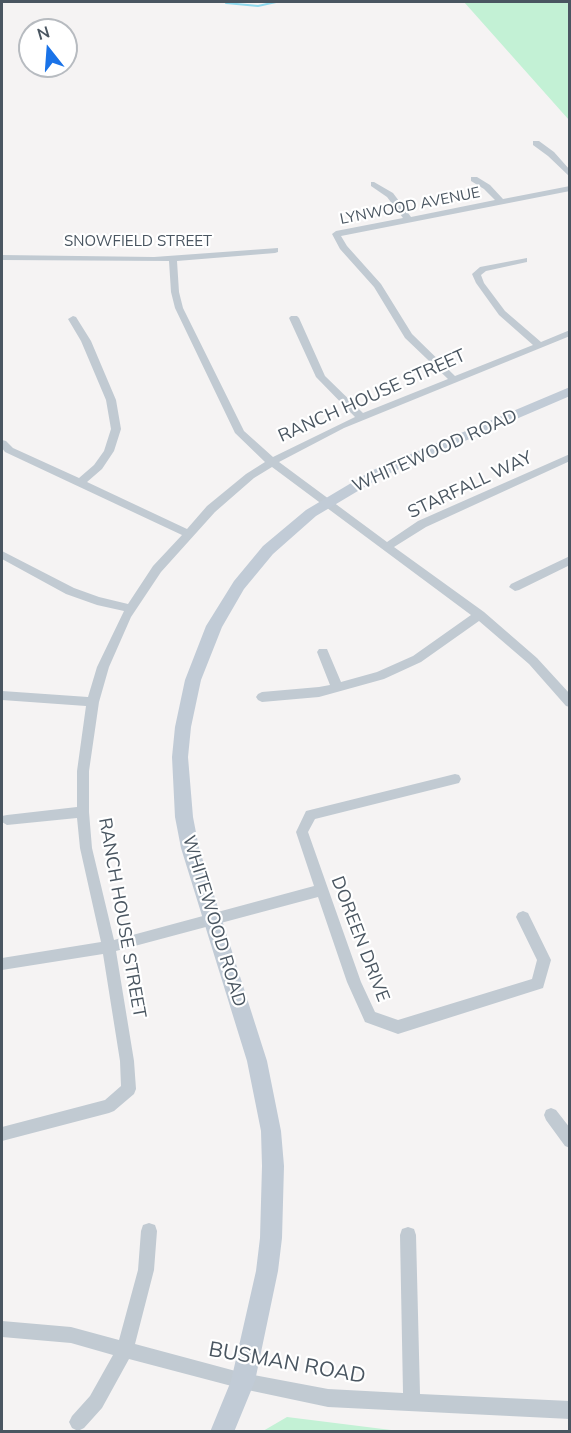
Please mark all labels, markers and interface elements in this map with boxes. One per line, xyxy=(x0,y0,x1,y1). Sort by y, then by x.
north arrow xyxy=(18,18,78,78)
text: N xyxy=(35,21,52,44)
street label: LYNWOOD AVENUE xyxy=(339,184,481,228)
street label: SNOWFIELD STREET xyxy=(64,232,212,250)
street label: RANCH HOUSE STREET xyxy=(275,345,469,447)
street label: WHITEWOOD ROAD xyxy=(349,405,521,497)
street label: STARFALL WAY xyxy=(404,447,536,523)
street label: RANCH HOUSE STREET xyxy=(94,816,150,1020)
street label: WHITEWOOD ROAD xyxy=(178,833,250,1009)
street label: DOREEN DRIVE xyxy=(326,873,394,1005)
street label: BUSMAN ROAD xyxy=(207,1337,367,1389)

